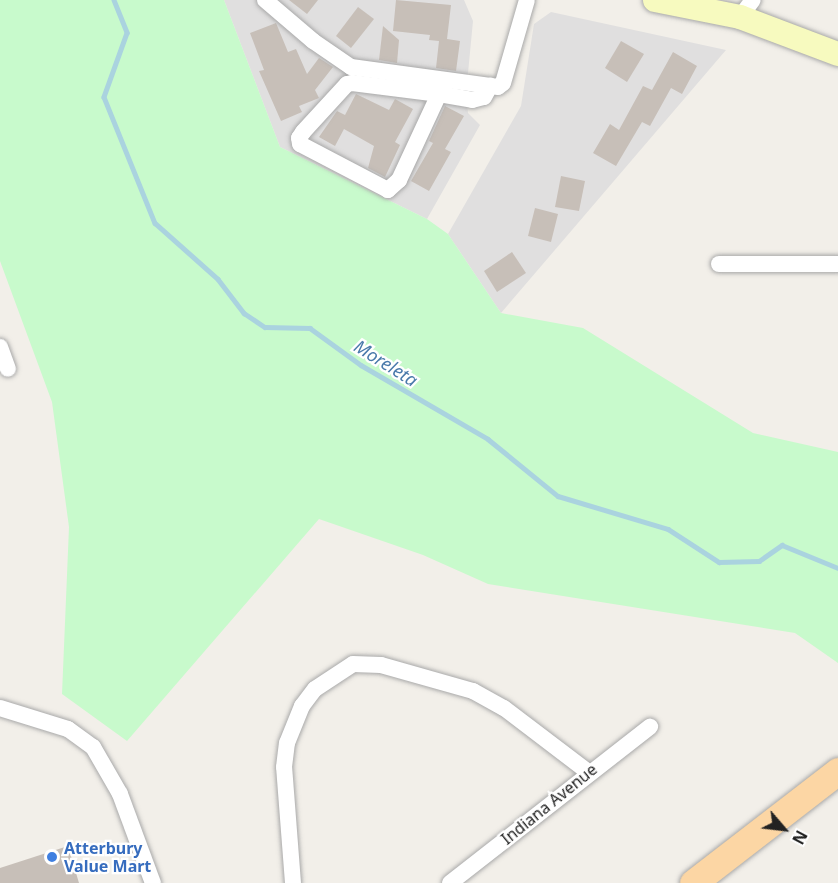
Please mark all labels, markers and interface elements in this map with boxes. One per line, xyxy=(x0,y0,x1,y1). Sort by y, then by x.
water label: Moreleta xyxy=(350,335,422,391)
street label: Indiana Avenue xyxy=(497,760,601,848)
north arrow xyxy=(754,799,814,859)
text: N xyxy=(787,827,813,848)
place label: Atterbury Value Mart xyxy=(64,838,151,876)
marker: Atterbury Value Mart xyxy=(45,850,59,864)

